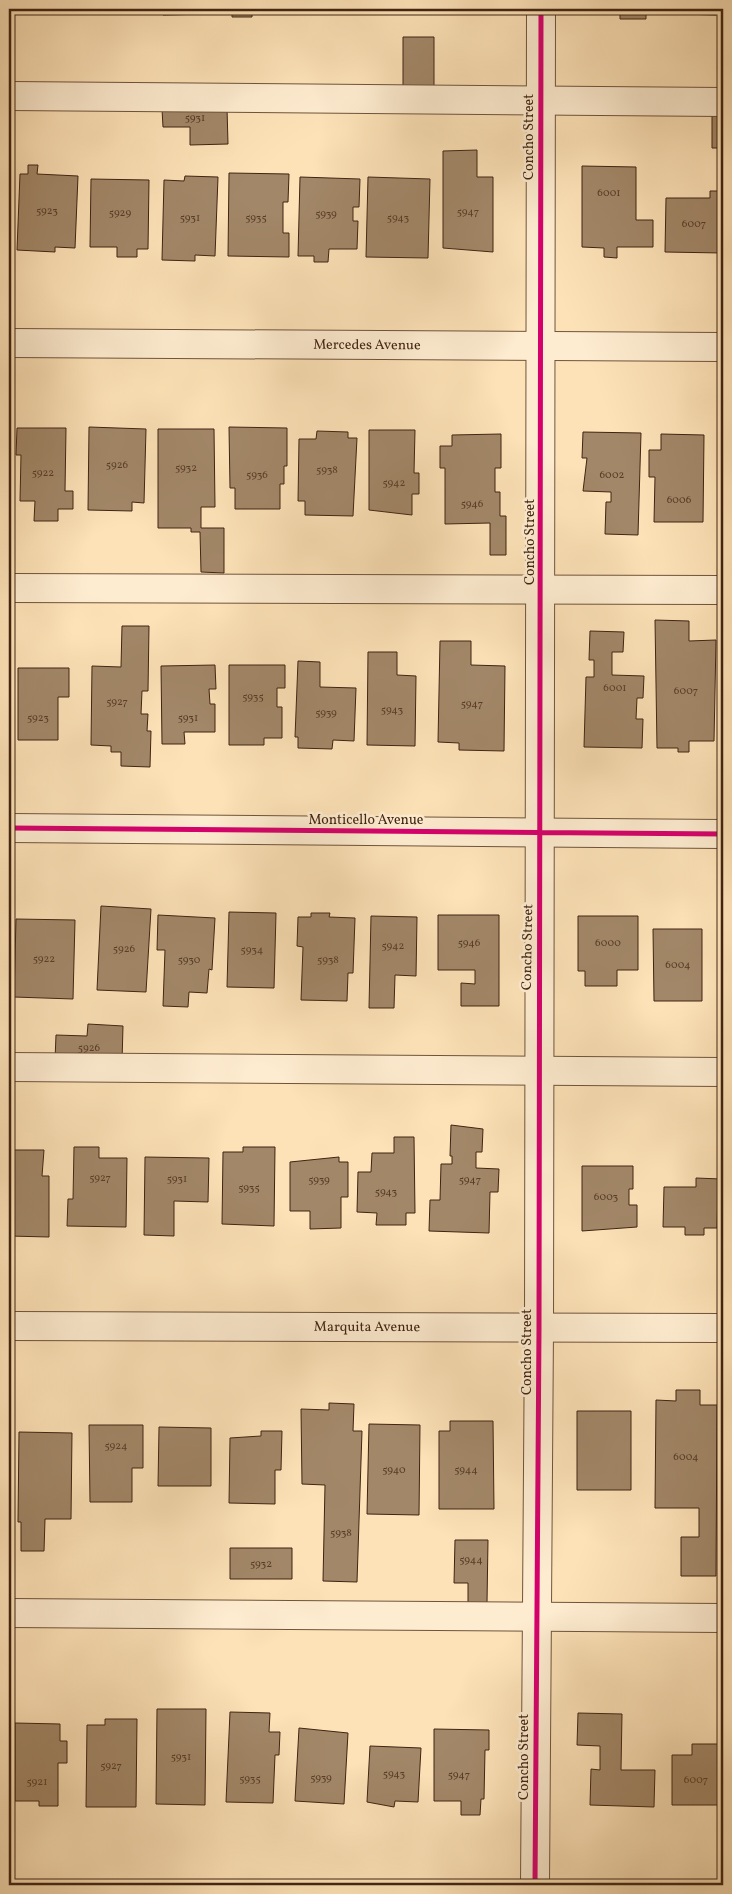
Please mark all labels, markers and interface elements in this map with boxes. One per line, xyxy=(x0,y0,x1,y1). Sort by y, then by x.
street label: Concho Street xyxy=(520,94,539,180)
house number: 5931 xyxy=(185,111,205,126)
house number: 6001 xyxy=(597,186,621,201)
house number: 5923 xyxy=(36,204,58,219)
house number: 5947 xyxy=(457,205,479,220)
house number: 5929 xyxy=(109,206,131,221)
house number: 5939 xyxy=(315,207,337,222)
house number: 5931 xyxy=(180,211,200,226)
house number: 5935 xyxy=(245,211,267,226)
house number: 5943 xyxy=(387,211,409,226)
house number: 6007 xyxy=(682,217,706,232)
street label: Mercedes Avenue xyxy=(313,335,421,355)
house number: 5926 xyxy=(106,458,129,473)
house number: 5932 xyxy=(175,461,197,476)
house number: 5938 xyxy=(316,463,338,478)
house number: 5922 xyxy=(32,466,54,481)
house number: 5936 xyxy=(246,468,268,483)
house number: 6002 xyxy=(600,468,625,483)
house number: 5942 xyxy=(383,476,406,491)
house number: 6006 xyxy=(667,493,692,508)
house number: 5946 xyxy=(461,497,484,512)
street label: Concho Street xyxy=(521,499,540,585)
house number: 6001 xyxy=(603,681,627,696)
house number: 6007 xyxy=(674,684,698,699)
house number: 5935 xyxy=(242,690,264,705)
house number: 5927 xyxy=(106,695,128,710)
house number: 5947 xyxy=(461,697,483,712)
house number: 5943 xyxy=(381,703,403,718)
house number: 5939 xyxy=(315,706,337,721)
house number: 5923 xyxy=(27,711,49,726)
house number: 5931 xyxy=(178,711,198,726)
street label: Monticello Avenue xyxy=(309,811,424,830)
street label: Concho Street xyxy=(518,904,538,990)
house number: 5946 xyxy=(458,936,481,951)
house number: 6000 xyxy=(595,936,621,951)
house number: 5942 xyxy=(382,939,405,954)
house number: 5926 xyxy=(113,942,136,957)
house number: 5934 xyxy=(241,943,264,958)
house number: 5922 xyxy=(33,952,55,967)
house number: 5930 xyxy=(178,953,201,968)
house number: 5938 xyxy=(317,953,339,968)
house number: 6004 xyxy=(665,958,691,973)
house number: 5926 xyxy=(78,1041,101,1056)
house number: 5927 xyxy=(89,1171,111,1186)
house number: 5931 xyxy=(167,1172,187,1187)
house number: 5939 xyxy=(308,1173,330,1188)
house number: 5947 xyxy=(459,1173,481,1188)
house number: 5935 xyxy=(238,1181,260,1196)
house number: 5943 xyxy=(375,1185,397,1200)
house number: 6003 xyxy=(594,1190,619,1205)
street label: Concho Street xyxy=(518,1309,537,1395)
street label: Marquita Avenue xyxy=(314,1317,421,1337)
house number: 5924 xyxy=(105,1439,128,1454)
house number: 6004 xyxy=(673,1450,699,1465)
house number: 5940 xyxy=(382,1463,406,1478)
house number: 5944 xyxy=(454,1463,478,1478)
house number: 5938 xyxy=(330,1526,352,1541)
house number: 5944 xyxy=(459,1553,483,1568)
house number: 5932 xyxy=(250,1557,272,1572)
street label: Concho Street xyxy=(515,1714,534,1800)
house number: 5931 xyxy=(171,1750,191,1765)
house number: 5927 xyxy=(100,1759,122,1774)
house number: 5943 xyxy=(383,1767,405,1782)
house number: 5947 xyxy=(448,1768,470,1783)
house number: 5939 xyxy=(310,1771,332,1786)
house number: 5935 xyxy=(239,1772,261,1787)
house number: 6007 xyxy=(684,1773,708,1788)
house number: 5921 xyxy=(27,1775,47,1790)

